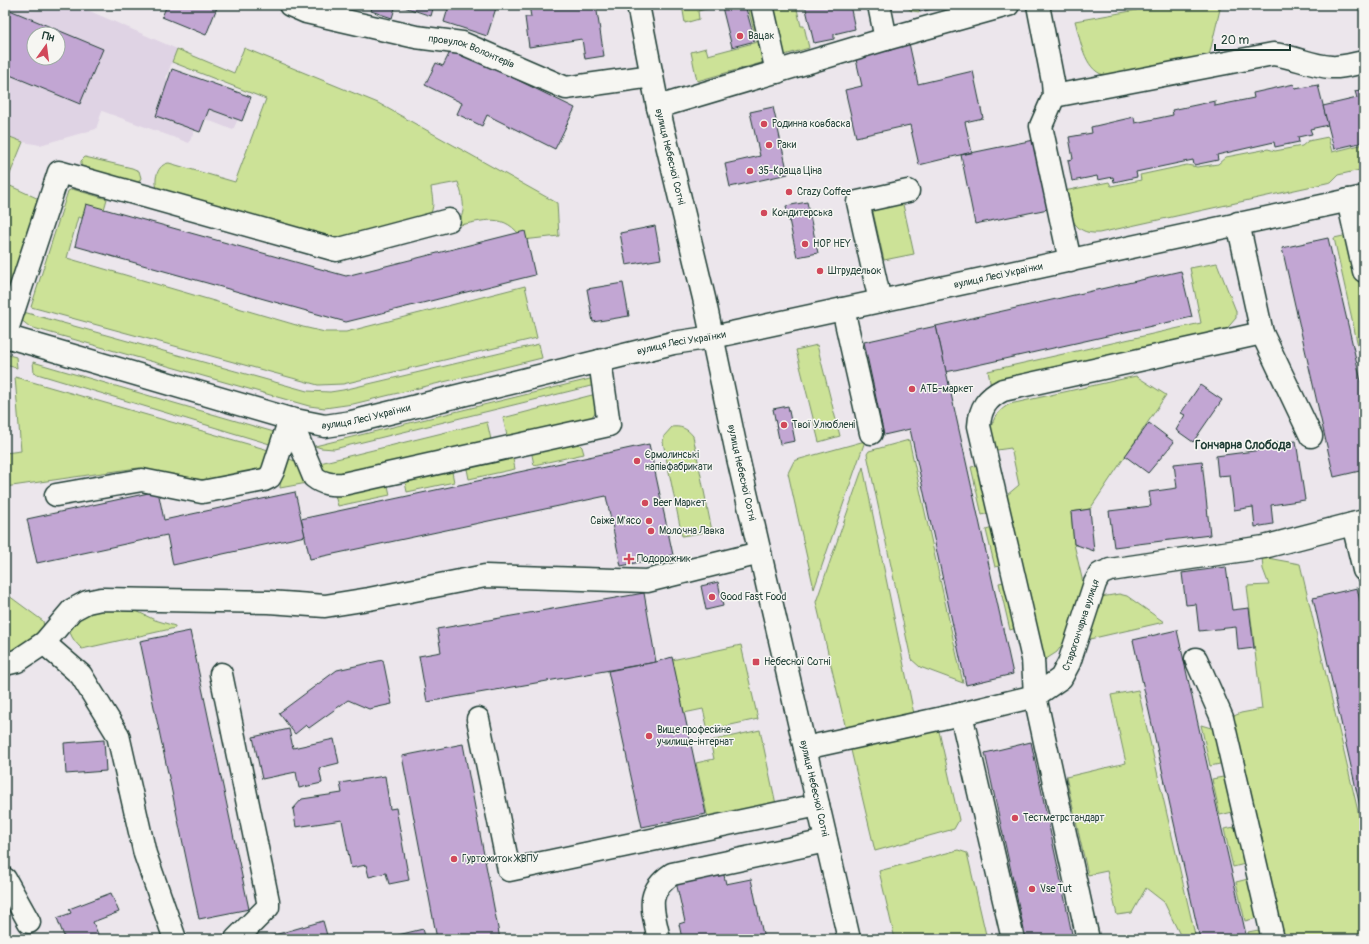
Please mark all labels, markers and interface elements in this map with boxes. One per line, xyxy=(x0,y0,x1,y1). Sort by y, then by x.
north arrow xyxy=(26,26,66,66)
scale bar xyxy=(1215,26,1290,52)
text: Пн xyxy=(41,29,56,45)
place label: Вацак xyxy=(748,30,774,42)
marker: Вацак xyxy=(735,31,745,41)
street label: провулок Волонтерів xyxy=(428,33,516,71)
text: 20 m xyxy=(1221,33,1250,48)
street label: вулиця Небесної Сотні xyxy=(653,107,687,206)
place label: Родинна ковбаска xyxy=(772,118,851,130)
marker: Родинна ковбаска xyxy=(759,119,769,129)
place label: Раки xyxy=(777,139,797,151)
marker: Раки xyxy=(764,140,774,150)
place label: 35-Краща Ціна xyxy=(758,165,822,177)
marker: 35-Краща Ціна xyxy=(745,166,755,176)
place label: Crazy Coffee xyxy=(797,186,851,198)
marker: Crazy Coffee xyxy=(784,187,794,197)
place label: Кондитерська xyxy=(772,207,833,219)
marker: Кондитерська xyxy=(759,208,769,218)
place label: HOP HEY xyxy=(813,238,851,250)
marker: HOP HEY xyxy=(800,239,810,249)
street label: вулиця Лесі Українки xyxy=(953,260,1044,291)
place label: Штрудельок xyxy=(828,265,882,277)
marker: Штрудельок xyxy=(815,266,825,276)
street label: вулиця Лесі Українки xyxy=(636,328,728,358)
place label: АТБ-маркет xyxy=(920,383,973,395)
marker: АТБ-маркет xyxy=(907,384,917,394)
street label: вулиця Лесі Українки xyxy=(321,402,412,432)
place label: Твої Улюблені xyxy=(792,419,855,431)
marker: Твої Улюблені xyxy=(779,420,789,430)
street label: вулиця Небесної Сотні xyxy=(725,423,758,522)
district label: Гончарна Слобода xyxy=(1195,438,1291,453)
place label: Єрмолинські напівфабрикати xyxy=(645,449,713,473)
marker: Єрмолинські напівфабрикати xyxy=(632,456,642,466)
place label: Beer Маркет xyxy=(653,497,706,509)
marker: Beer Маркет xyxy=(640,498,650,508)
place label: Свіже М'ясо xyxy=(590,515,642,527)
marker: Свіже М'ясо xyxy=(644,516,654,526)
place label: Молочна Лавка xyxy=(659,525,725,537)
marker: Молочна Лавка xyxy=(646,526,656,536)
place label: Подорожник xyxy=(637,553,691,565)
marker: Подорожник xyxy=(624,554,634,564)
street label: Старогончарна вулиця xyxy=(1060,577,1102,673)
place label: Good Fast Food xyxy=(720,591,786,603)
marker: Good Fast Food xyxy=(707,592,717,602)
place label: Небесної Сотні xyxy=(764,656,830,668)
marker: Небесної Сотні xyxy=(751,657,761,667)
place label: Вище професійне училище-інтернат xyxy=(656,724,734,748)
marker: Вище професійне училище-інтернат xyxy=(644,731,654,741)
street label: вулиця Небесної Сотні xyxy=(797,739,831,838)
place label: Тестметрстандарт xyxy=(1023,812,1105,824)
marker: Тестметрстандарт xyxy=(1010,813,1020,823)
place label: Гуртожиток ЖВПУ xyxy=(462,853,538,865)
marker: Гуртожиток ЖВПУ xyxy=(449,854,459,864)
place label: Vse Tut xyxy=(1040,883,1073,895)
marker: Vse Tut xyxy=(1027,884,1037,894)

